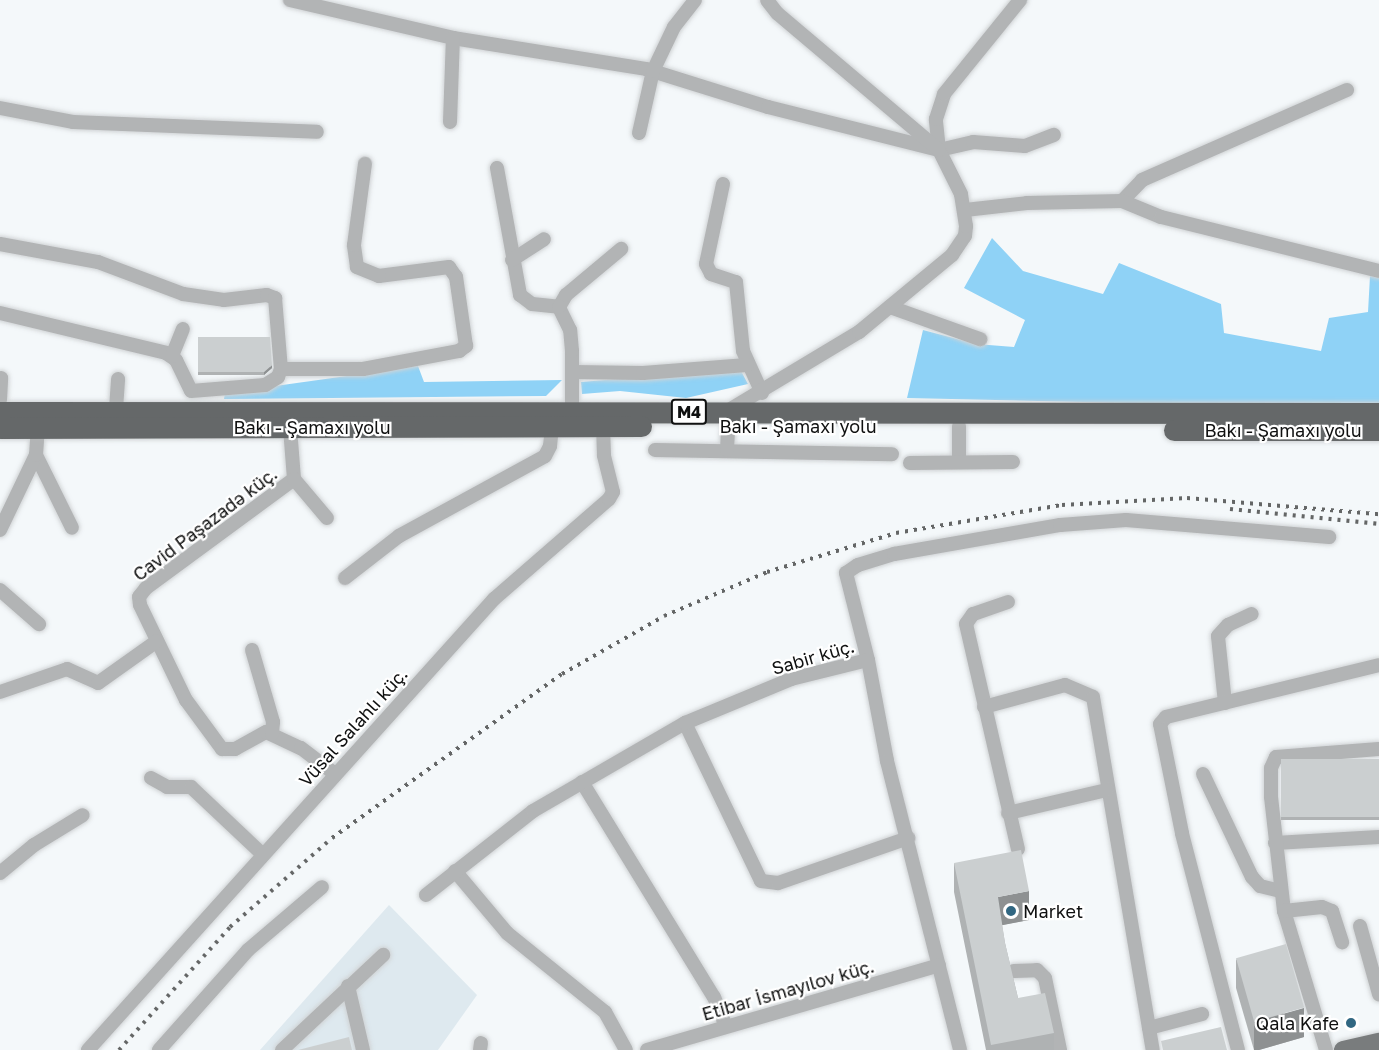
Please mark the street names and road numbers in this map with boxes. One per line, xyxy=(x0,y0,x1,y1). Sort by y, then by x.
road number: M4 xyxy=(670,399,708,425)
street label: Bakı - Şamaxı yolu xyxy=(719,415,877,437)
street label: Bakı - Şamaxı yolu xyxy=(233,416,391,438)
street label: Bakı - Şamaxı yolu xyxy=(1204,419,1362,441)
street label: Cavid Paşazadə küç. xyxy=(129,463,281,585)
street label: Sabir küç. xyxy=(769,635,857,679)
street label: Vüsal Salahlı küç. xyxy=(294,663,412,791)
street label: Etibar İsmayılov küç. xyxy=(699,955,877,1025)

